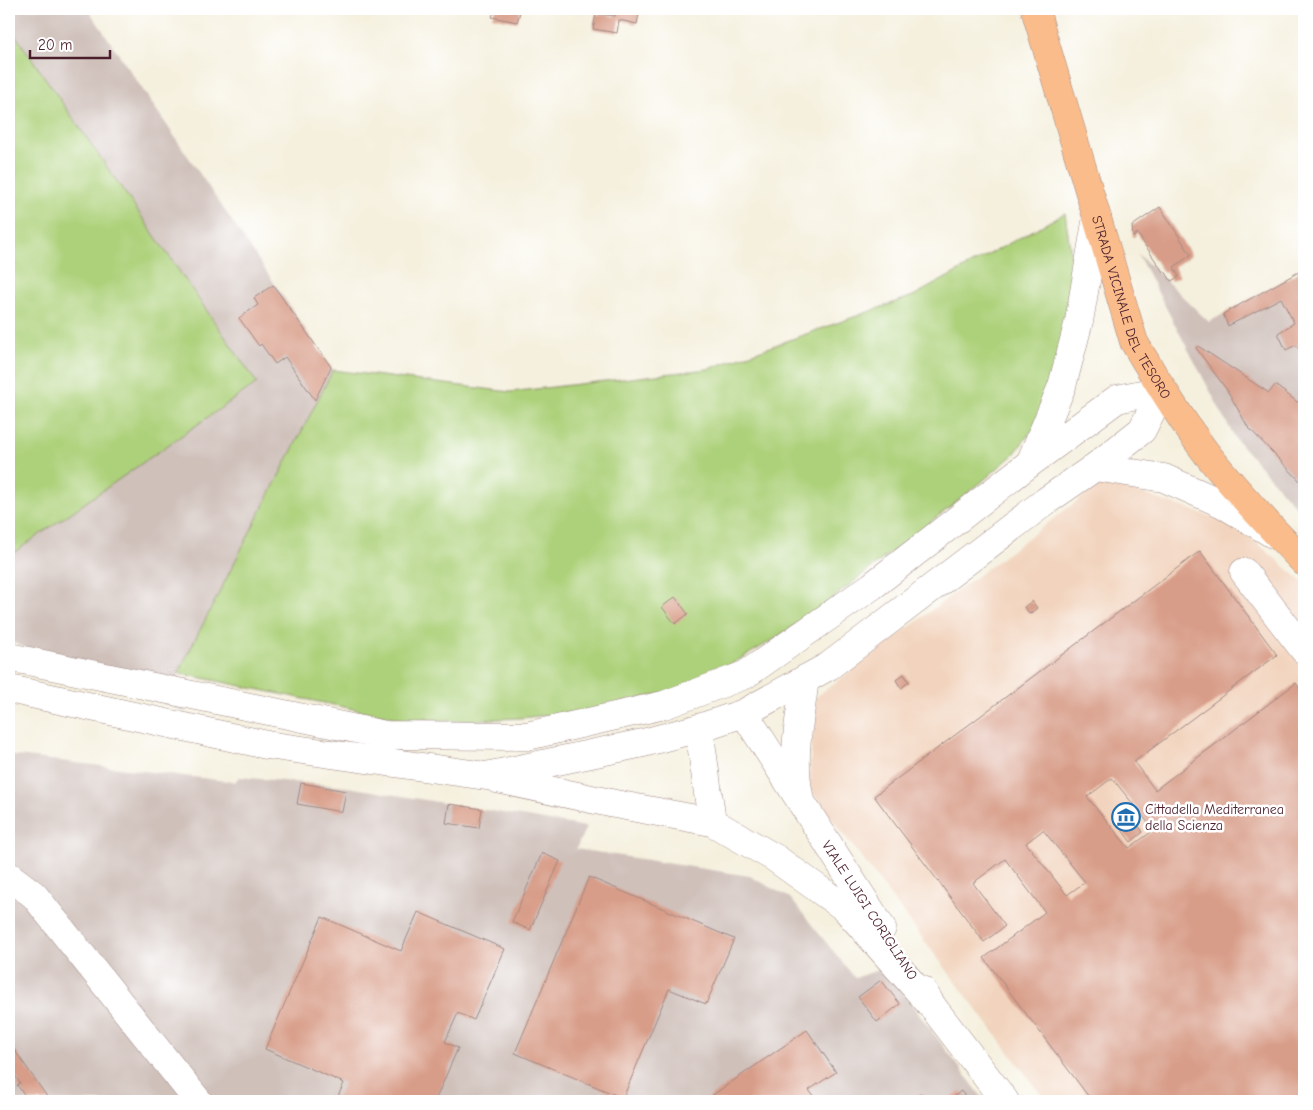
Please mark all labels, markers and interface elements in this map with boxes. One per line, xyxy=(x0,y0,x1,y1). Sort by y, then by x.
scale bar xyxy=(30,28,110,60)
text: 20 m xyxy=(38,36,72,54)
street label: STRADA VICINALE DEL TESORO xyxy=(1088,214,1174,402)
place label: Cittadella Mediterranea della Scienza xyxy=(1145,801,1284,834)
museum icon: Cittadella Mediterranea della Scienza xyxy=(1111,802,1141,832)
street label: VIALE LUIGI CORIGLIANO xyxy=(818,837,921,983)

